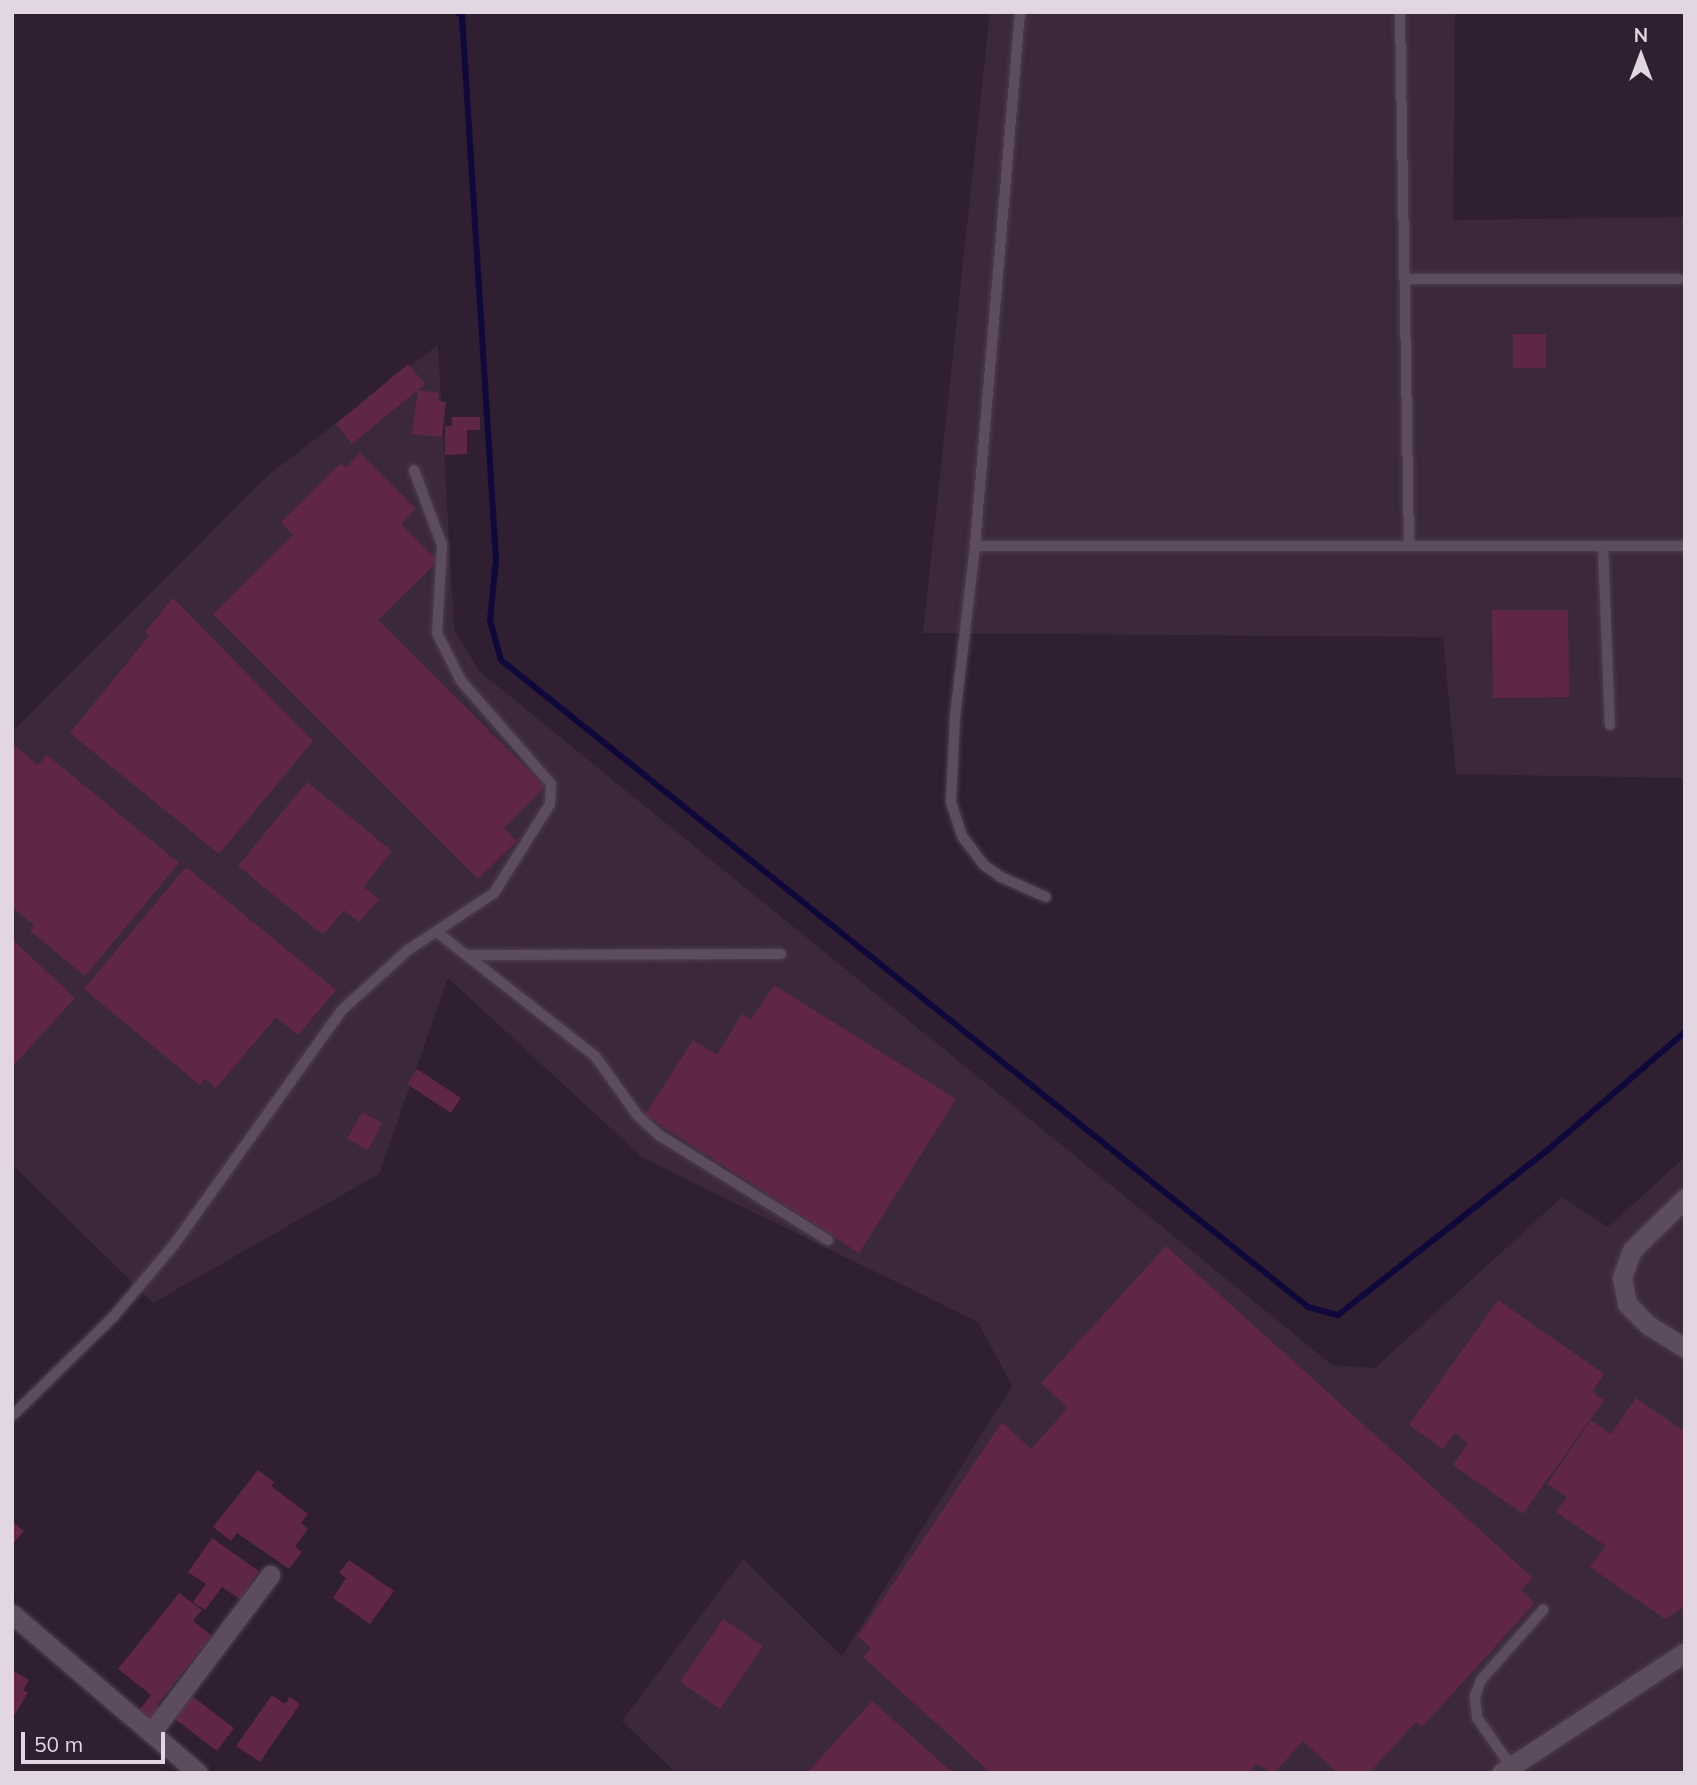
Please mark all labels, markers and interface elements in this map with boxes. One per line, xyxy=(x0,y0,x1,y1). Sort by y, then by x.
north arrow xyxy=(1606,21,1676,91)
text: N xyxy=(1634,23,1648,47)
scale bar xyxy=(24,1718,168,1762)
text: 50 m xyxy=(34,1731,83,1757)

